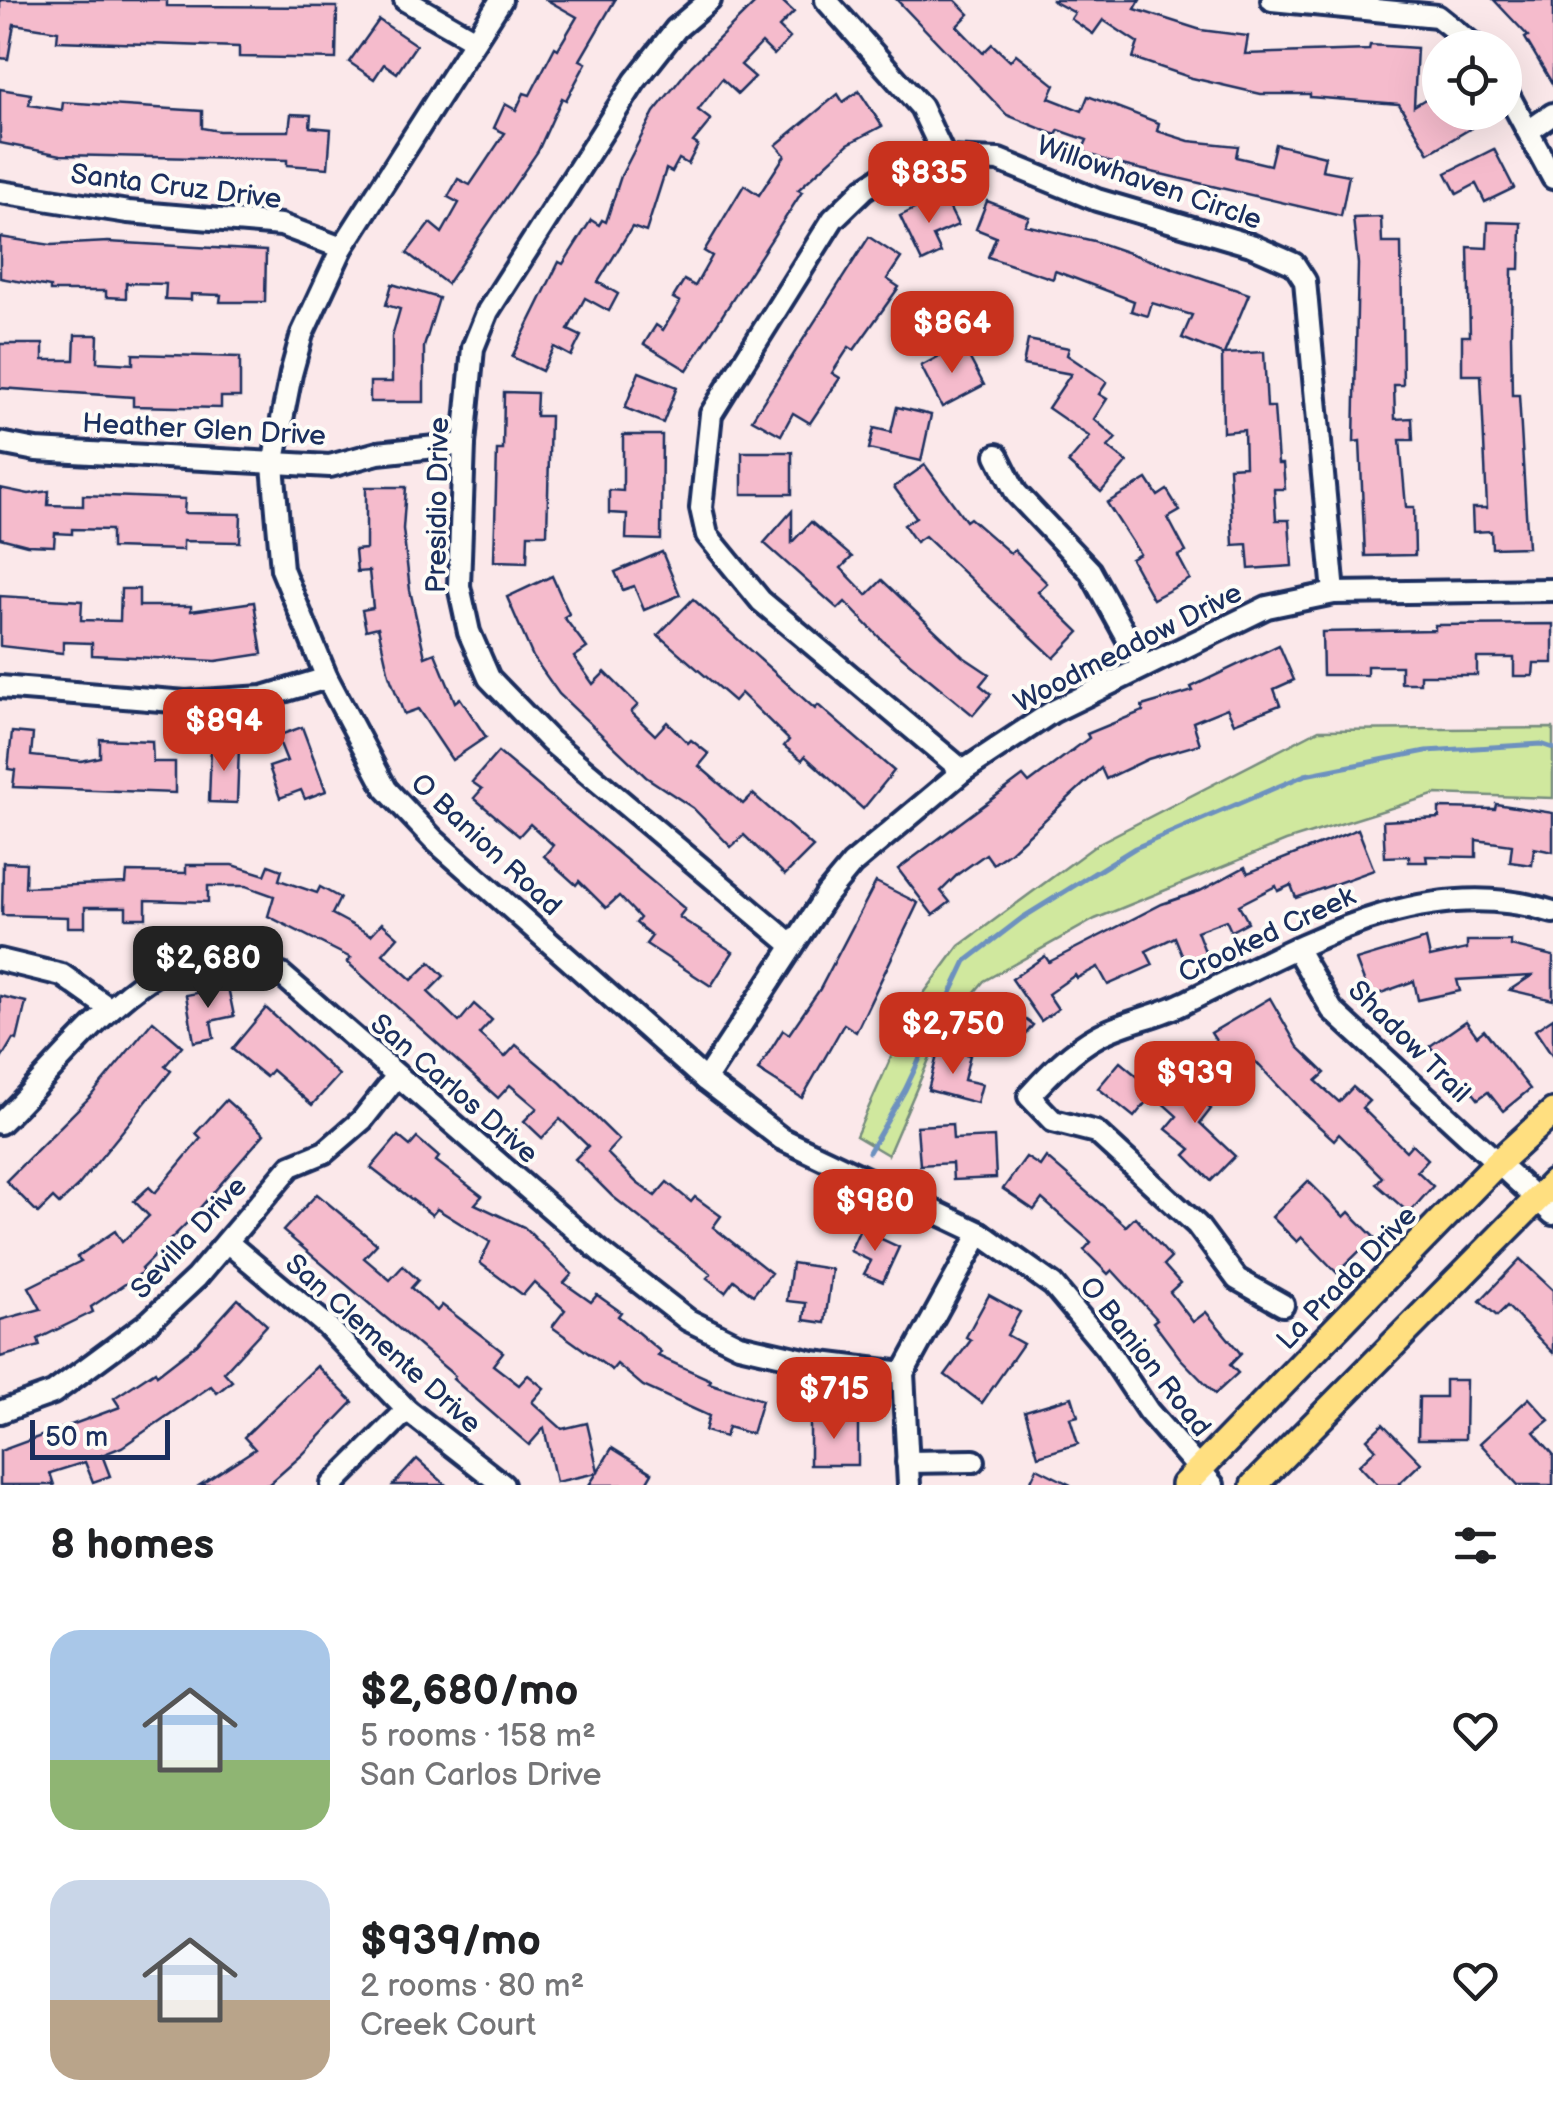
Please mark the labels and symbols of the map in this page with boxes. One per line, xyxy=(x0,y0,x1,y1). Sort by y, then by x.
street label: Willowhaven Circle xyxy=(1032,129,1266,237)
pin: $835 xyxy=(870,141,988,226)
street label: Santa Cruz Drive xyxy=(69,158,283,216)
pin: $864 xyxy=(893,291,1011,376)
street label: Heather Glen Drive xyxy=(81,407,327,453)
street label: Presidio Drive xyxy=(420,417,456,593)
street label: Woodmeadow Drive xyxy=(1009,576,1247,720)
pin: $894 xyxy=(165,689,283,774)
street label: O Banion Road xyxy=(404,767,568,923)
street label: Crooked Creek xyxy=(1173,880,1361,990)
pin: $2,680 xyxy=(127,926,289,1011)
street label: Shadow Trail xyxy=(1341,974,1477,1110)
pin: $2,750 xyxy=(872,992,1034,1077)
street label: San Carlos Drive xyxy=(363,1007,545,1171)
pin: $939 xyxy=(1136,1041,1254,1126)
pin: $980 xyxy=(816,1169,934,1254)
street label: Sevilla Drive xyxy=(124,1170,254,1306)
street label: La Prada Drive xyxy=(1270,1199,1424,1357)
street label: San Clemente Drive xyxy=(278,1247,488,1441)
street label: O Banion Road xyxy=(1073,1271,1217,1443)
pin: $715 xyxy=(775,1357,893,1442)
scale bar xyxy=(30,1415,170,1460)

